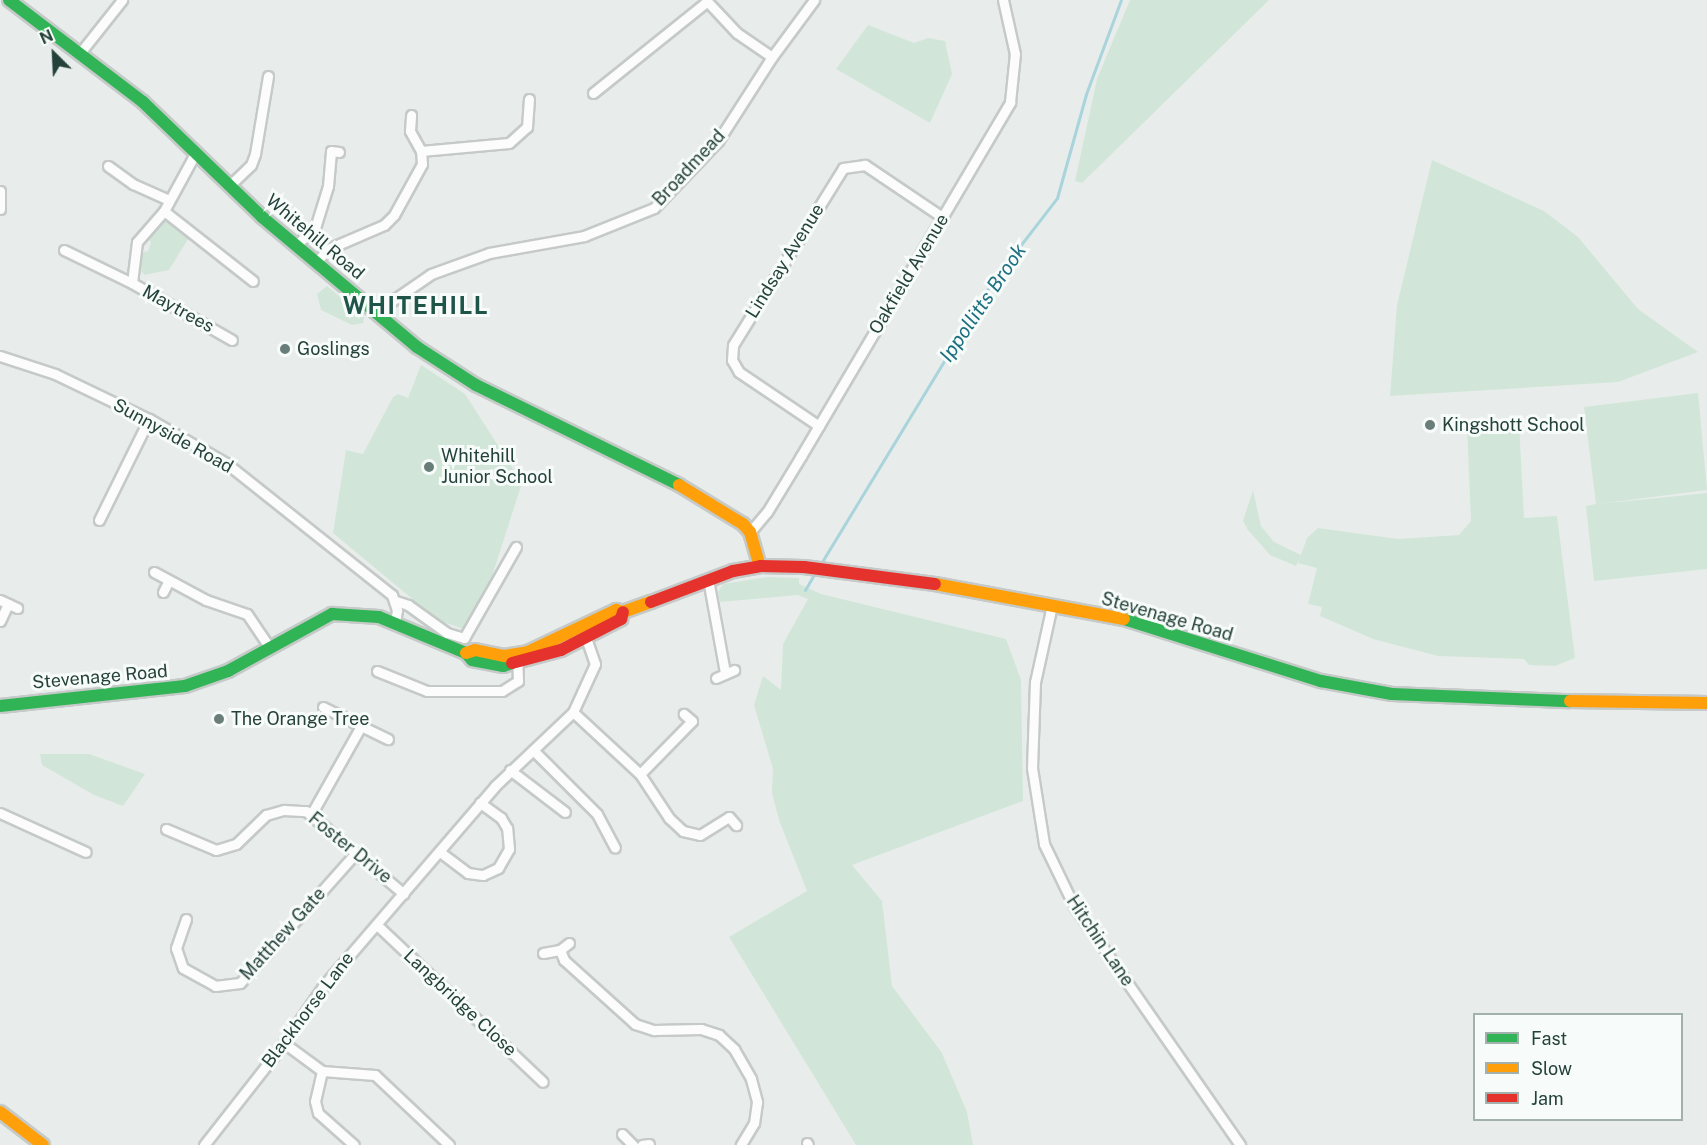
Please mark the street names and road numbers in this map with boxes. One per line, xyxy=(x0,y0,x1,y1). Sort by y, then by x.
street label: Broadmead xyxy=(648,125,730,211)
street label: Whitehill Road xyxy=(262,190,368,284)
street label: Lindsay Avenue xyxy=(741,200,829,322)
street label: Oakfield Avenue xyxy=(865,210,953,338)
street label: Maytrees xyxy=(138,281,218,337)
street label: Sunnyside Road xyxy=(109,394,237,478)
street label: Stevenage Road xyxy=(1099,588,1235,646)
street label: Stevenage Road xyxy=(31,660,169,694)
street label: Foster Drive xyxy=(304,808,396,888)
street label: Matthew Gate xyxy=(236,883,330,985)
street label: Hitchin Lane xyxy=(1062,891,1138,991)
street label: Langbridge Close xyxy=(399,945,521,1061)
street label: Blackhorse Lane xyxy=(258,948,358,1072)

